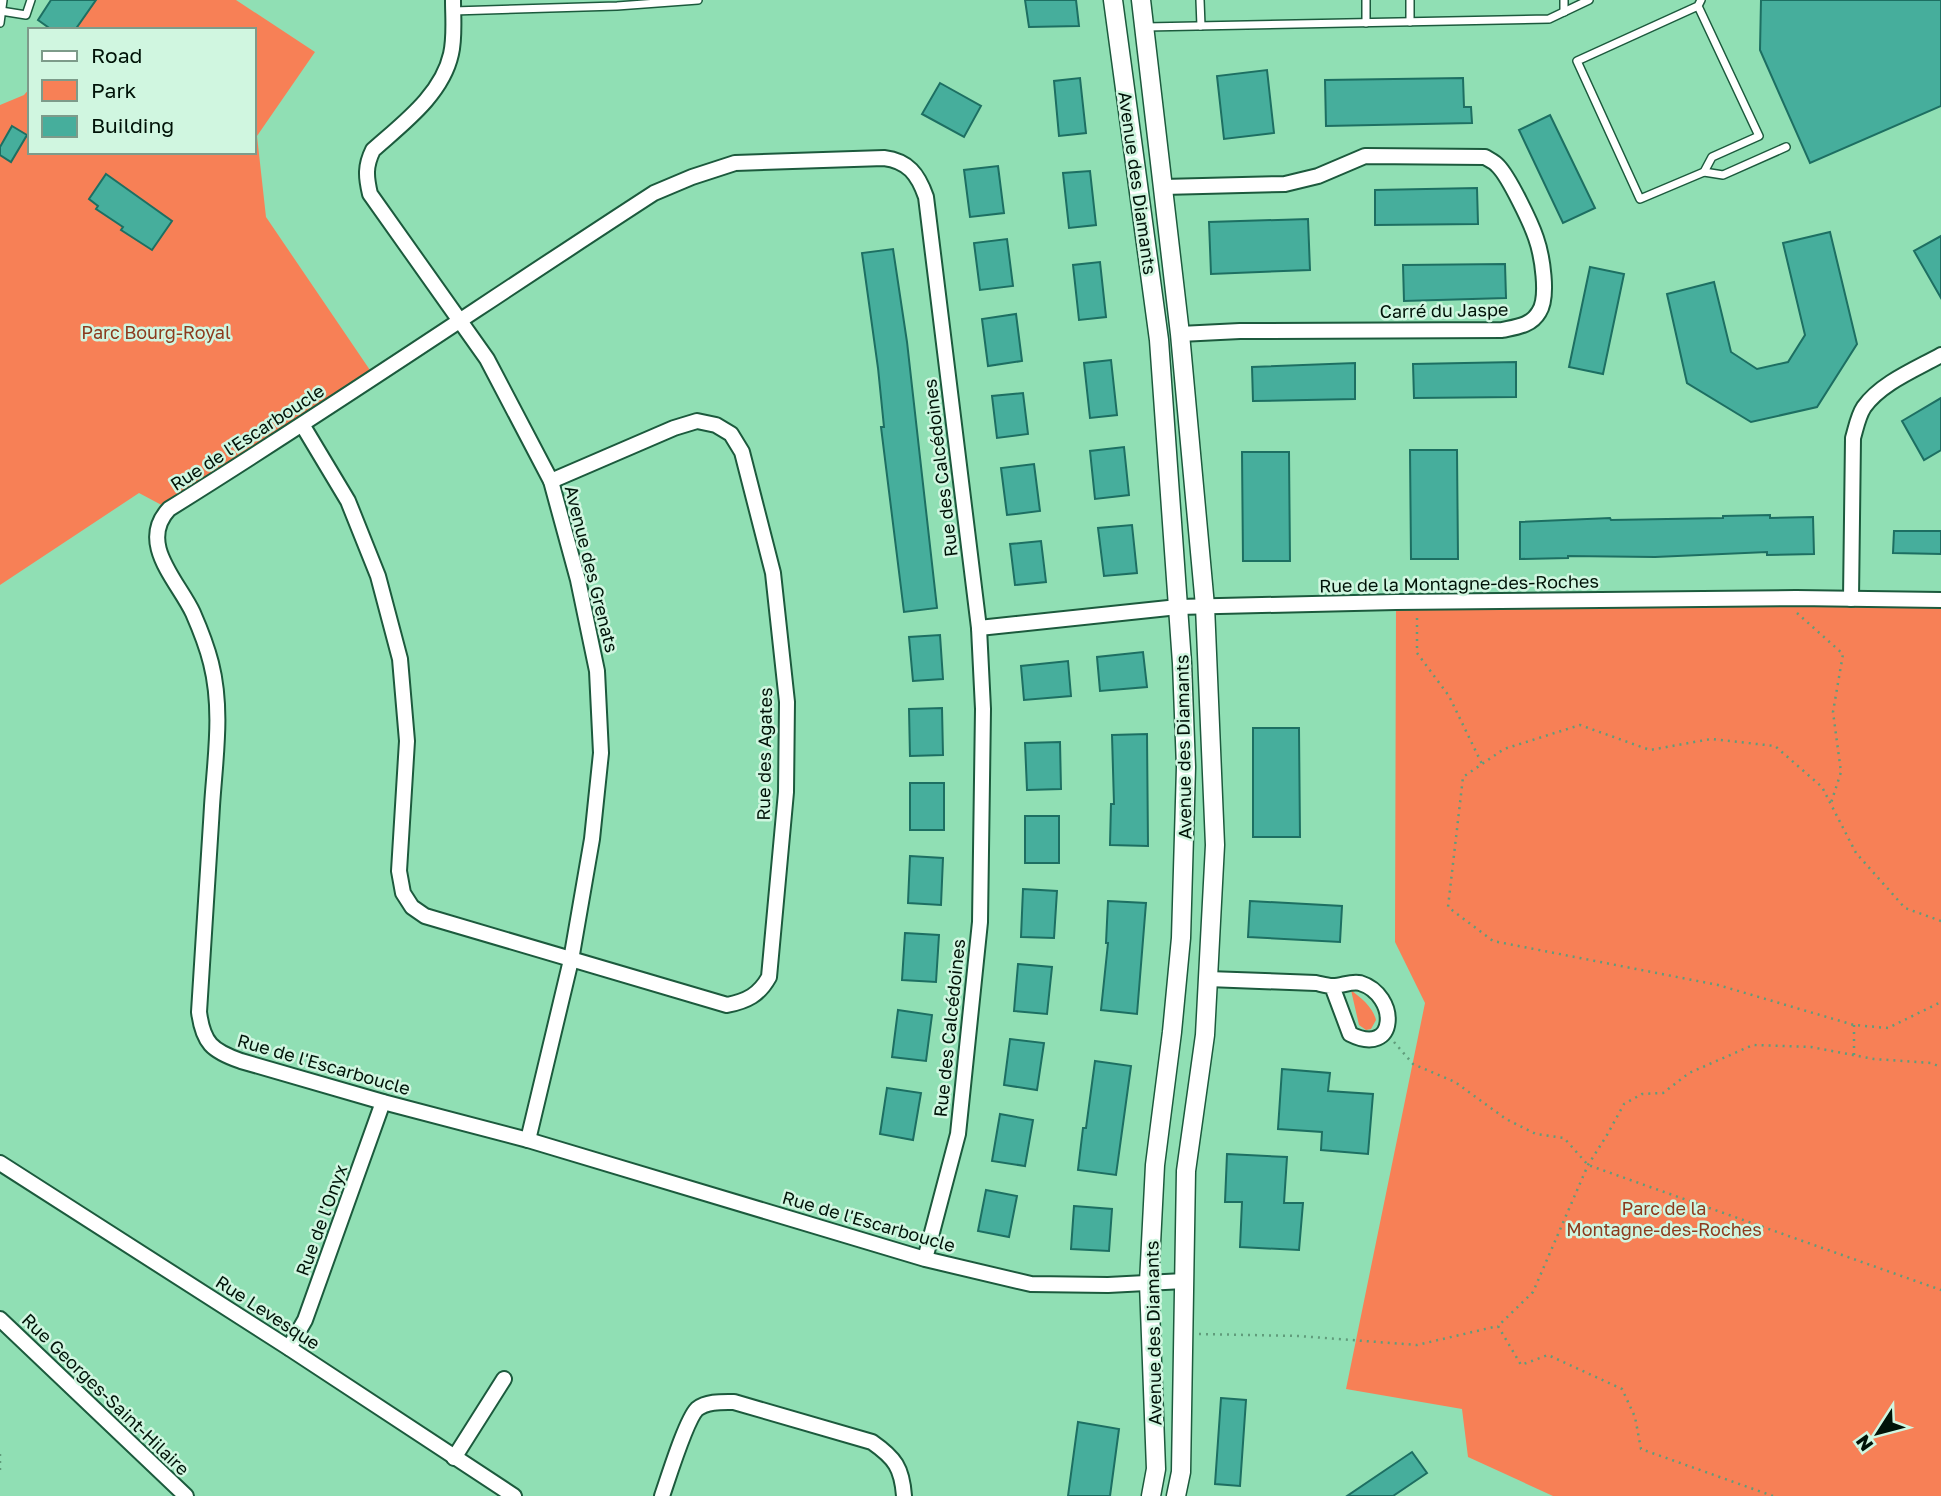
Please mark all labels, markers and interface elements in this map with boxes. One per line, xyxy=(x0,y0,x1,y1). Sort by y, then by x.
legend xyxy=(28,28,256,154)
text: Road xyxy=(91,42,142,68)
text: Park xyxy=(91,77,137,103)
street label: Avenue des Diamants xyxy=(1114,90,1162,276)
text: Building xyxy=(91,112,174,138)
street label: Carré du Jaspe xyxy=(1379,298,1509,322)
park label: Parc Bourg-Royal xyxy=(81,321,231,343)
street label: Rue des Calcédoines xyxy=(918,378,962,558)
street label: Rue de l'Escarboucle xyxy=(166,379,328,495)
street label: Avenue des Grenats xyxy=(561,483,623,655)
street label: Rue de la Montagne-des-Roches xyxy=(1319,570,1599,596)
street label: Avenue des Diamants xyxy=(1170,654,1196,840)
street label: Rue des Agates xyxy=(752,687,776,821)
street label: Rue des Calcédoines xyxy=(929,938,969,1118)
street label: Rue de l'Escarboucle xyxy=(235,1029,413,1099)
street label: Rue de l'Onyx xyxy=(291,1161,351,1279)
street label: Rue de l'Escarboucle xyxy=(780,1186,958,1256)
park label: Parc de la Montagne-des-Roches xyxy=(1566,1197,1762,1240)
street label: Avenue des Diamants xyxy=(1140,1240,1166,1426)
street label: Rue Levesque xyxy=(212,1270,324,1354)
street label: Rue Georges-Saint-Hilaire xyxy=(18,1308,194,1480)
north arrow xyxy=(1843,1398,1913,1468)
text: N xyxy=(1850,1431,1877,1456)

